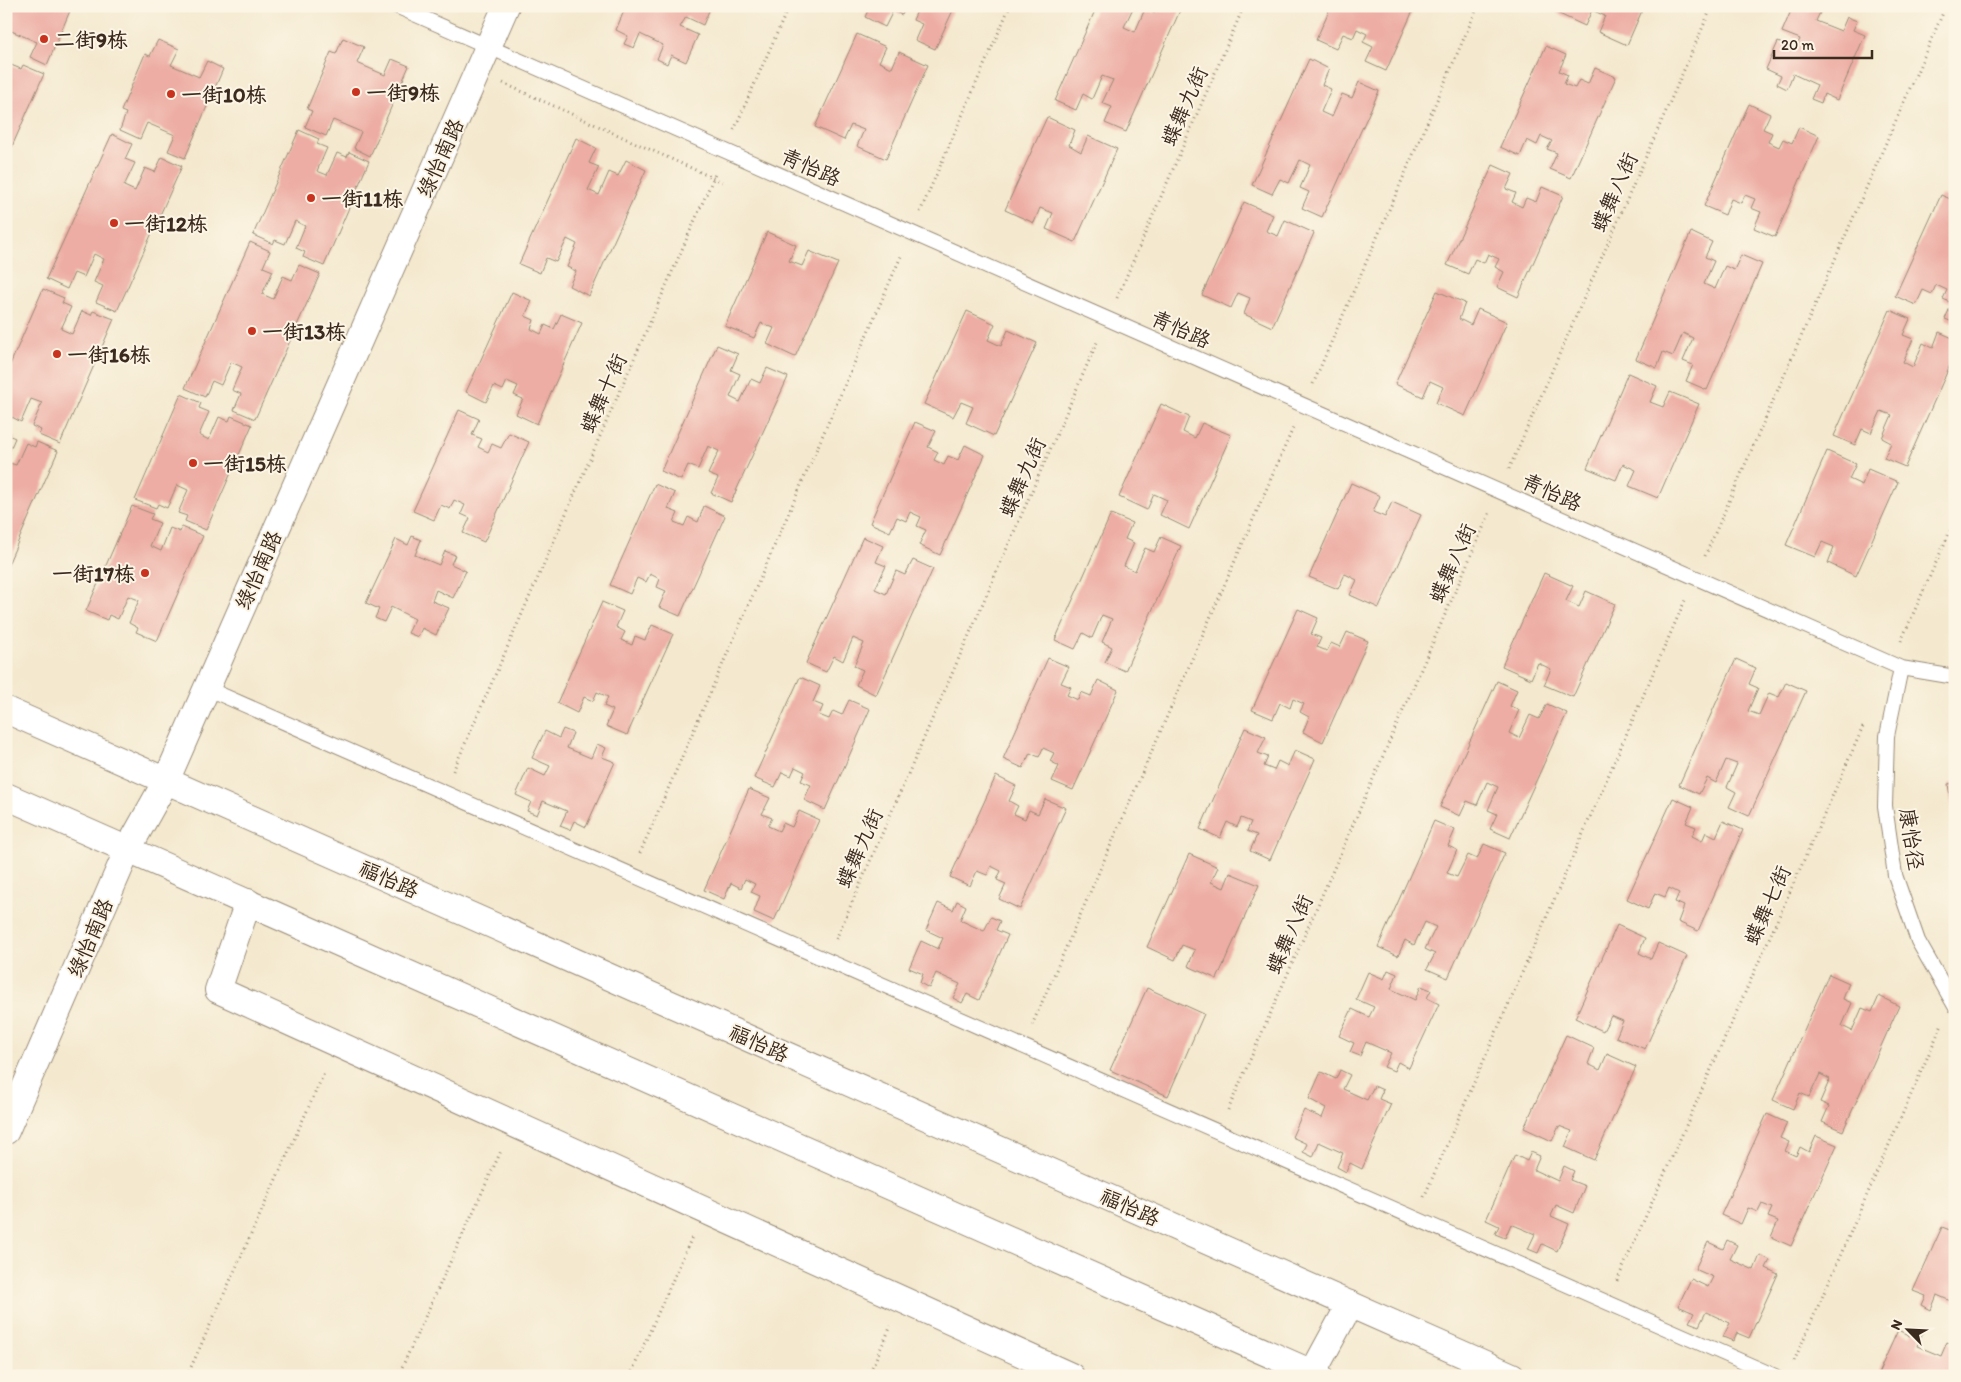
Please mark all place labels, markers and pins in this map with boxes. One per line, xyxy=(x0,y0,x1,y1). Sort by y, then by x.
place label: 二街9栋 xyxy=(54,27,128,52)
marker: 二街9栋 xyxy=(38,33,50,45)
place label: 一街9栋 xyxy=(366,80,440,105)
place label: 一街10栋 xyxy=(181,82,267,107)
marker: 一街9栋 xyxy=(350,86,362,98)
marker: 一街10栋 xyxy=(165,88,177,100)
place label: 一街11栋 xyxy=(321,186,404,211)
marker: 一街11栋 xyxy=(305,192,317,204)
place label: 一街12栋 xyxy=(124,211,208,236)
marker: 一街12栋 xyxy=(108,217,120,229)
place label: 一街13栋 xyxy=(262,319,346,344)
marker: 一街13栋 xyxy=(246,325,258,337)
place label: 一街16栋 xyxy=(67,342,151,367)
marker: 一街16栋 xyxy=(51,348,63,360)
place label: 一街15栋 xyxy=(203,451,287,476)
marker: 一街15栋 xyxy=(187,457,199,469)
place label: 一街17栋 xyxy=(52,561,135,586)
marker: 一街17栋 xyxy=(139,567,151,579)

